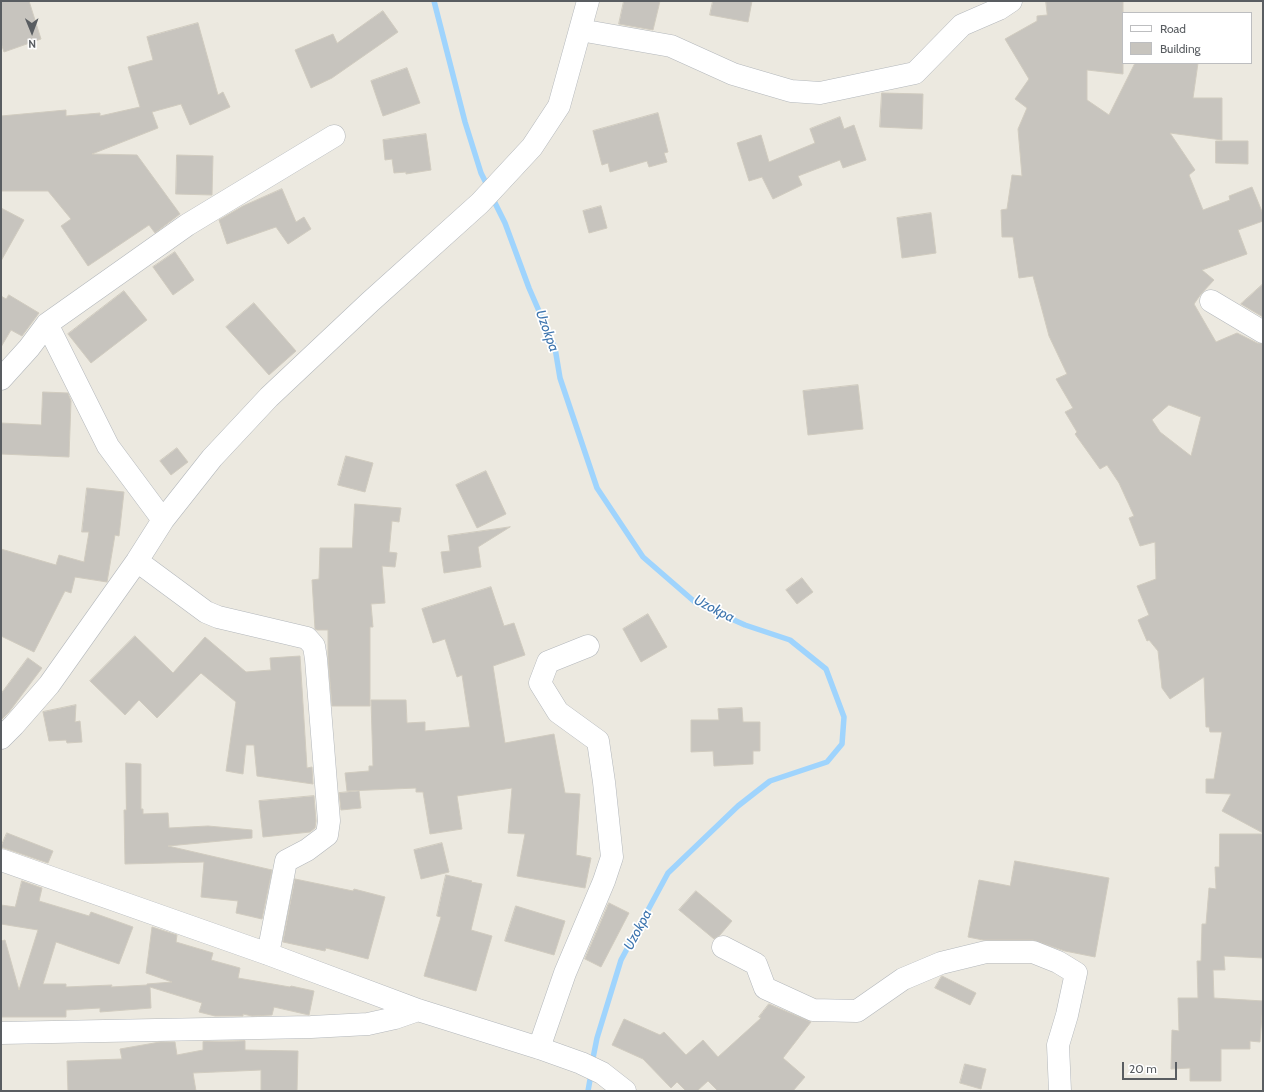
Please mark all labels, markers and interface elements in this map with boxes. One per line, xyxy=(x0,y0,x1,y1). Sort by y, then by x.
north arrow xyxy=(12,12,52,52)
legend xyxy=(1122,12,1252,64)
text: Road xyxy=(1160,21,1186,36)
text: N xyxy=(28,37,36,51)
text: Building xyxy=(1160,41,1201,56)
water label: Uzokpa xyxy=(532,308,562,354)
water label: Uzokpa xyxy=(691,592,737,626)
water label: Uzokpa xyxy=(620,907,656,953)
scale bar xyxy=(1124,1054,1179,1080)
text: 20 m xyxy=(1129,1061,1157,1076)

